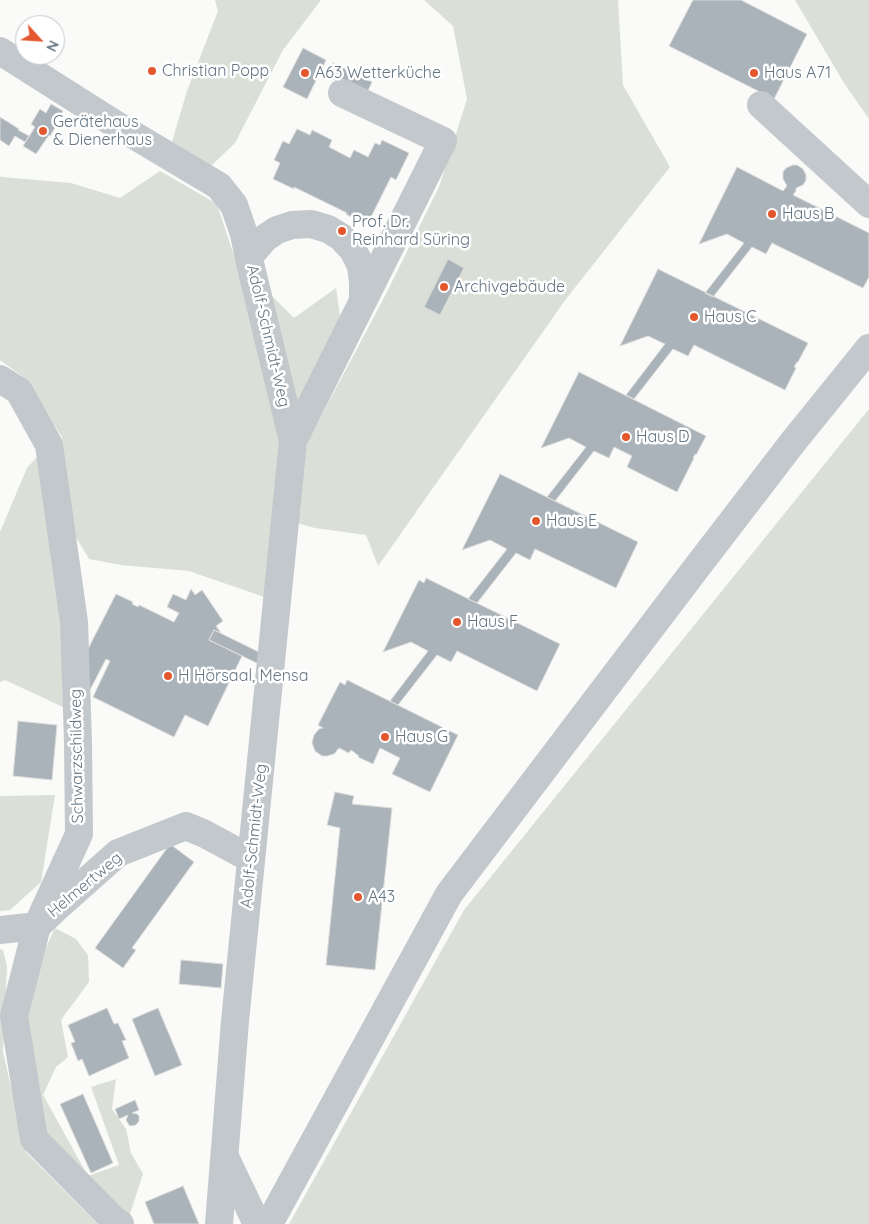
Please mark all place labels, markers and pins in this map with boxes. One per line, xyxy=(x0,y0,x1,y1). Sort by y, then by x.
place label: Christian Popp xyxy=(162,61,269,81)
place label: A63 Wetterküche xyxy=(315,63,441,83)
place label: Haus A71 xyxy=(764,63,831,83)
marker: Christian Popp xyxy=(146,65,158,77)
marker: A63 Wetterküche xyxy=(299,67,311,79)
marker: Haus A71 xyxy=(748,67,760,79)
place label: Gerätehaus & Dienerhaus xyxy=(53,112,152,150)
marker: Gerätehaus & Dienerhaus xyxy=(37,125,49,137)
place label: Haus B xyxy=(782,204,834,224)
marker: Haus B xyxy=(766,208,778,220)
place label: Prof. Dr. Reinhard Süring xyxy=(352,212,470,250)
marker: Prof. Dr. Reinhard Süring xyxy=(336,225,348,237)
place label: Archivgebäude xyxy=(454,277,565,297)
marker: Archivgebäude xyxy=(438,281,450,293)
place label: Haus C xyxy=(704,307,756,327)
marker: Haus C xyxy=(688,311,700,323)
place label: Haus D xyxy=(636,427,690,447)
marker: Haus D xyxy=(620,431,632,443)
place label: Haus E xyxy=(546,511,597,531)
marker: Haus E xyxy=(530,515,542,527)
place label: Haus F xyxy=(467,612,518,632)
marker: Haus F xyxy=(451,616,463,628)
place label: H Hörsaal, Mensa xyxy=(178,666,308,686)
marker: H Hörsaal, Mensa xyxy=(162,670,174,682)
place label: Haus G xyxy=(395,727,448,747)
marker: Haus G xyxy=(379,731,391,743)
place label: A43 xyxy=(368,887,395,907)
marker: A43 xyxy=(352,891,364,903)

